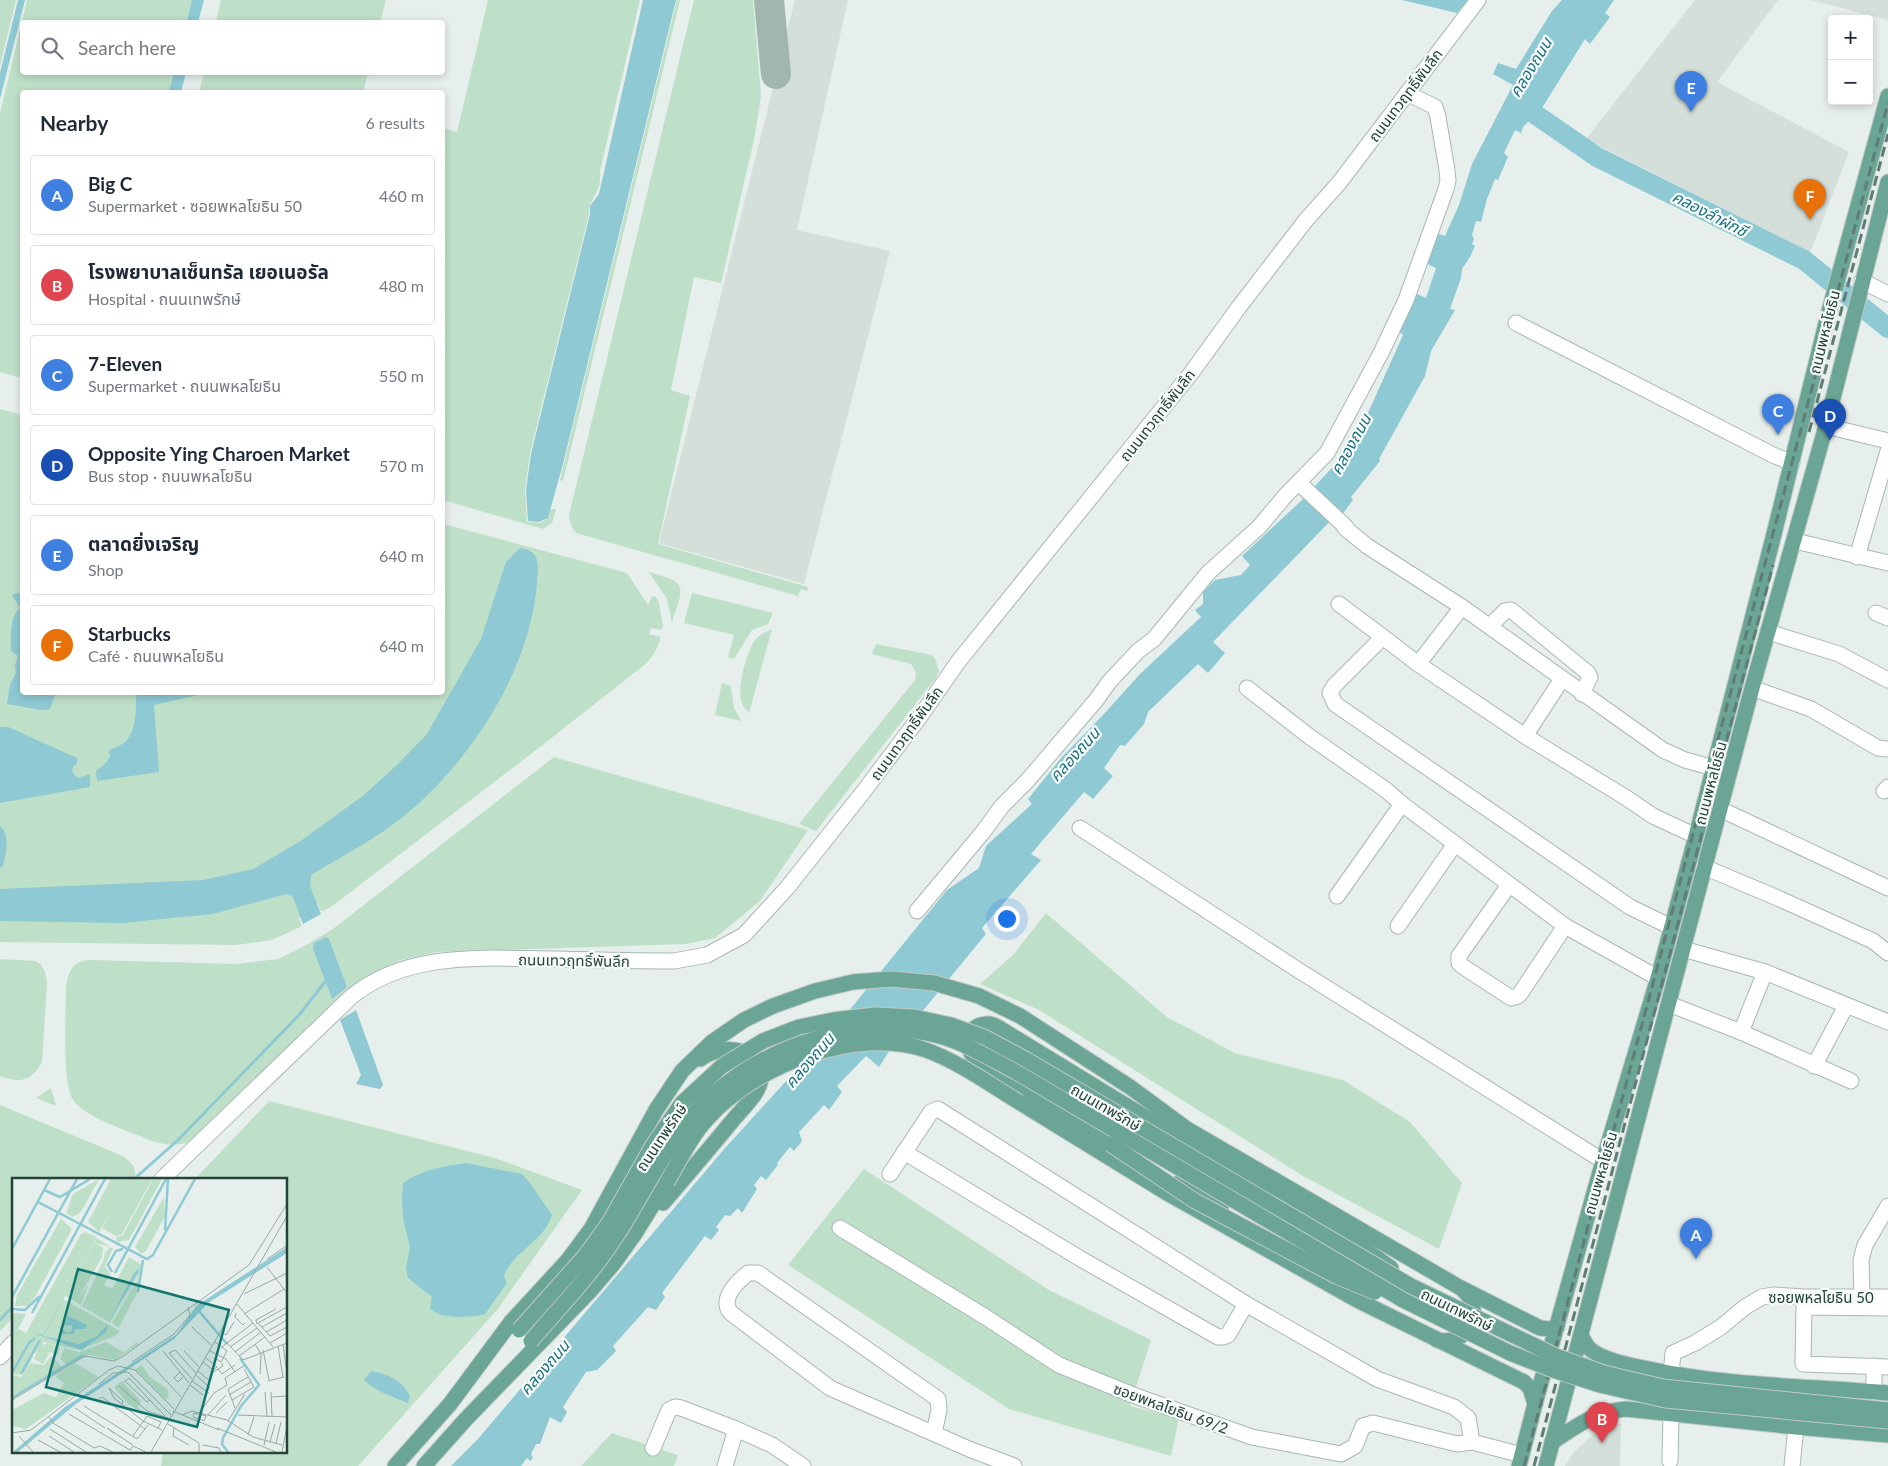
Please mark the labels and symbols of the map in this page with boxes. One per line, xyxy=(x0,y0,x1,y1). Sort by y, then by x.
water label: คลองถนน xyxy=(1505,33,1556,100)
street label: ถนนเทวฤทธิ์พันลึก xyxy=(1364,45,1446,145)
pin: E xyxy=(1675,71,1707,112)
pin: F xyxy=(1794,179,1826,220)
water label: คลองลำผักชี xyxy=(1670,186,1752,241)
street label: ถนนพหลโยธิน xyxy=(1805,288,1843,376)
street label: ถนนเทวฤทธิ์พันลึก xyxy=(1115,365,1199,465)
pin: C xyxy=(1762,394,1794,435)
pin: D xyxy=(1814,399,1846,440)
water label: คลองถนน xyxy=(1326,409,1375,477)
street label: ถนนเทวฤทธิ์พันลึก xyxy=(866,682,946,784)
water label: คลองถนน xyxy=(1045,722,1104,785)
street label: ถนนพหลโยธิน xyxy=(1690,739,1730,827)
your location xyxy=(994,906,1020,932)
street label: ถนนเทวฤทธิ์พันลึก xyxy=(518,950,630,970)
water label: คลองถนน xyxy=(780,1028,839,1091)
street label: ถนนเทพรักษ์ xyxy=(1068,1080,1144,1134)
street label: ถนนเทพรักษ์ xyxy=(632,1100,690,1174)
street label: ถนนพหลโยธิน xyxy=(1580,1129,1620,1217)
inset map xyxy=(12,1178,288,1454)
pin: A xyxy=(1680,1218,1712,1259)
street label: ถนนเทพรักษ์ xyxy=(1418,1284,1496,1334)
street label: ซอยพหลโยธิน 50 xyxy=(1768,1288,1874,1306)
water label: คลองถนน xyxy=(515,1335,574,1398)
street label: ซอยพหลโยธิน 69/2 xyxy=(1111,1379,1231,1437)
pin: B xyxy=(1586,1402,1618,1443)

